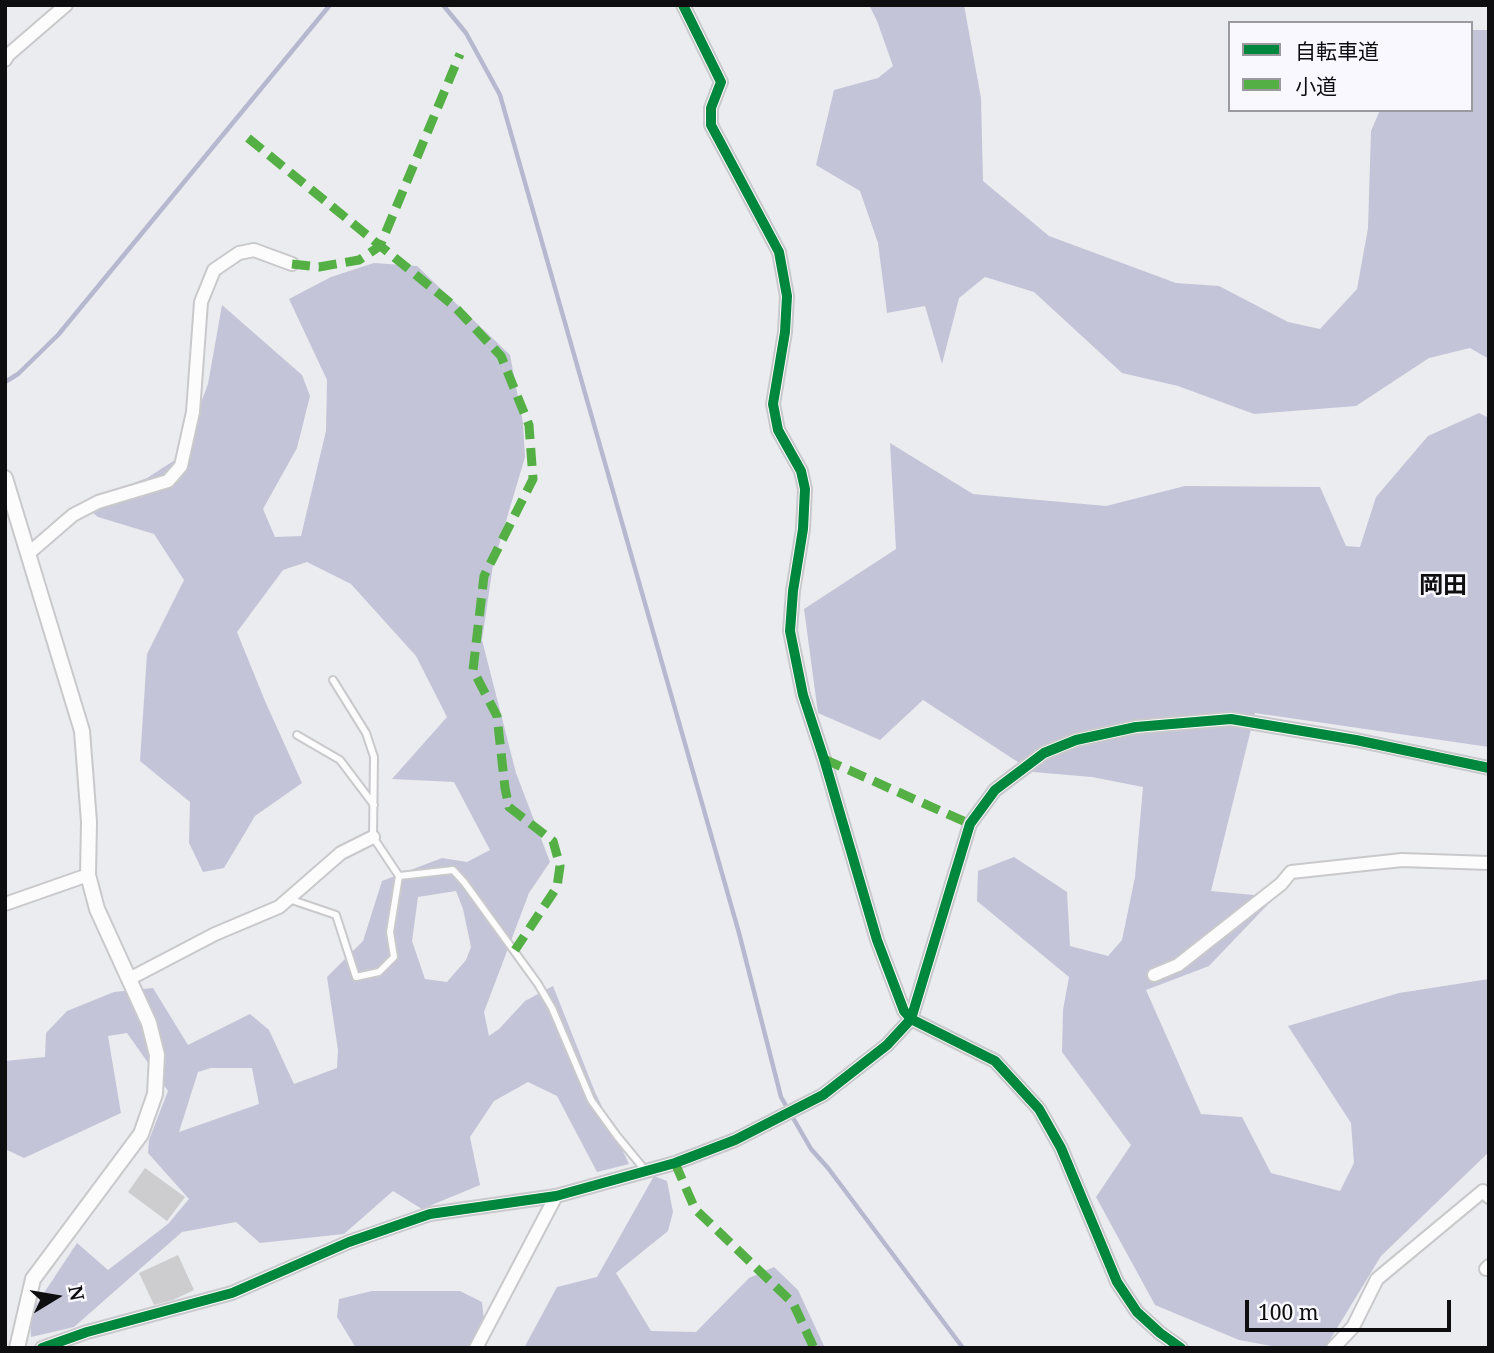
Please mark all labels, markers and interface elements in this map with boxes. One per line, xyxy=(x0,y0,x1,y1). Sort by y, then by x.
legend xyxy=(1228,21,1473,112)
text: 自転車道 xyxy=(1295,37,1379,65)
text: 小道 xyxy=(1295,72,1337,100)
district label: 岡田 xyxy=(1419,572,1467,600)
north arrow xyxy=(21,1262,91,1332)
text: N xyxy=(62,1283,91,1303)
scale bar xyxy=(1249,1286,1456,1330)
text: 100 m xyxy=(1258,1298,1319,1326)

